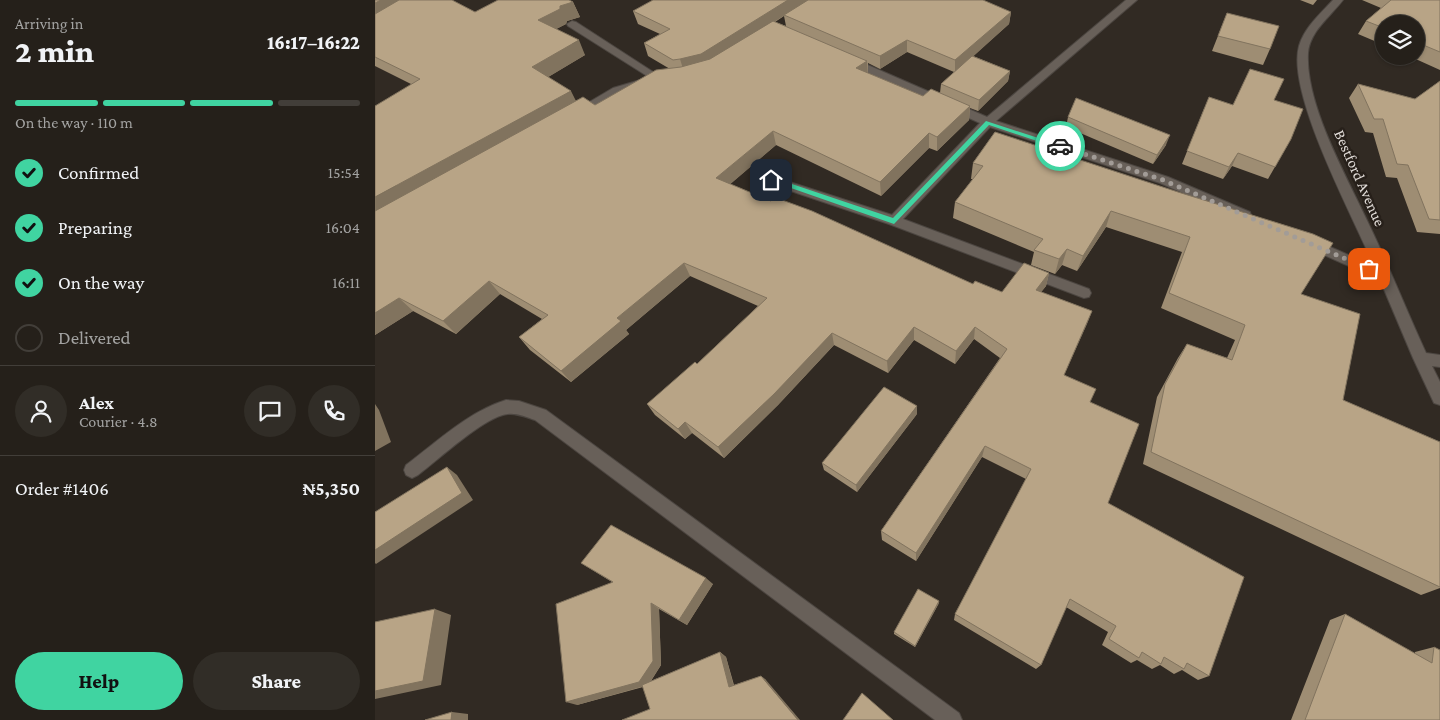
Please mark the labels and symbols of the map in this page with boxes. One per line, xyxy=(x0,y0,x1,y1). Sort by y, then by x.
courier xyxy=(1035,121,1085,171)
street label: Bestford Avenue xyxy=(1331,127,1389,229)
pin xyxy=(750,159,792,201)
pin xyxy=(1348,248,1390,290)

